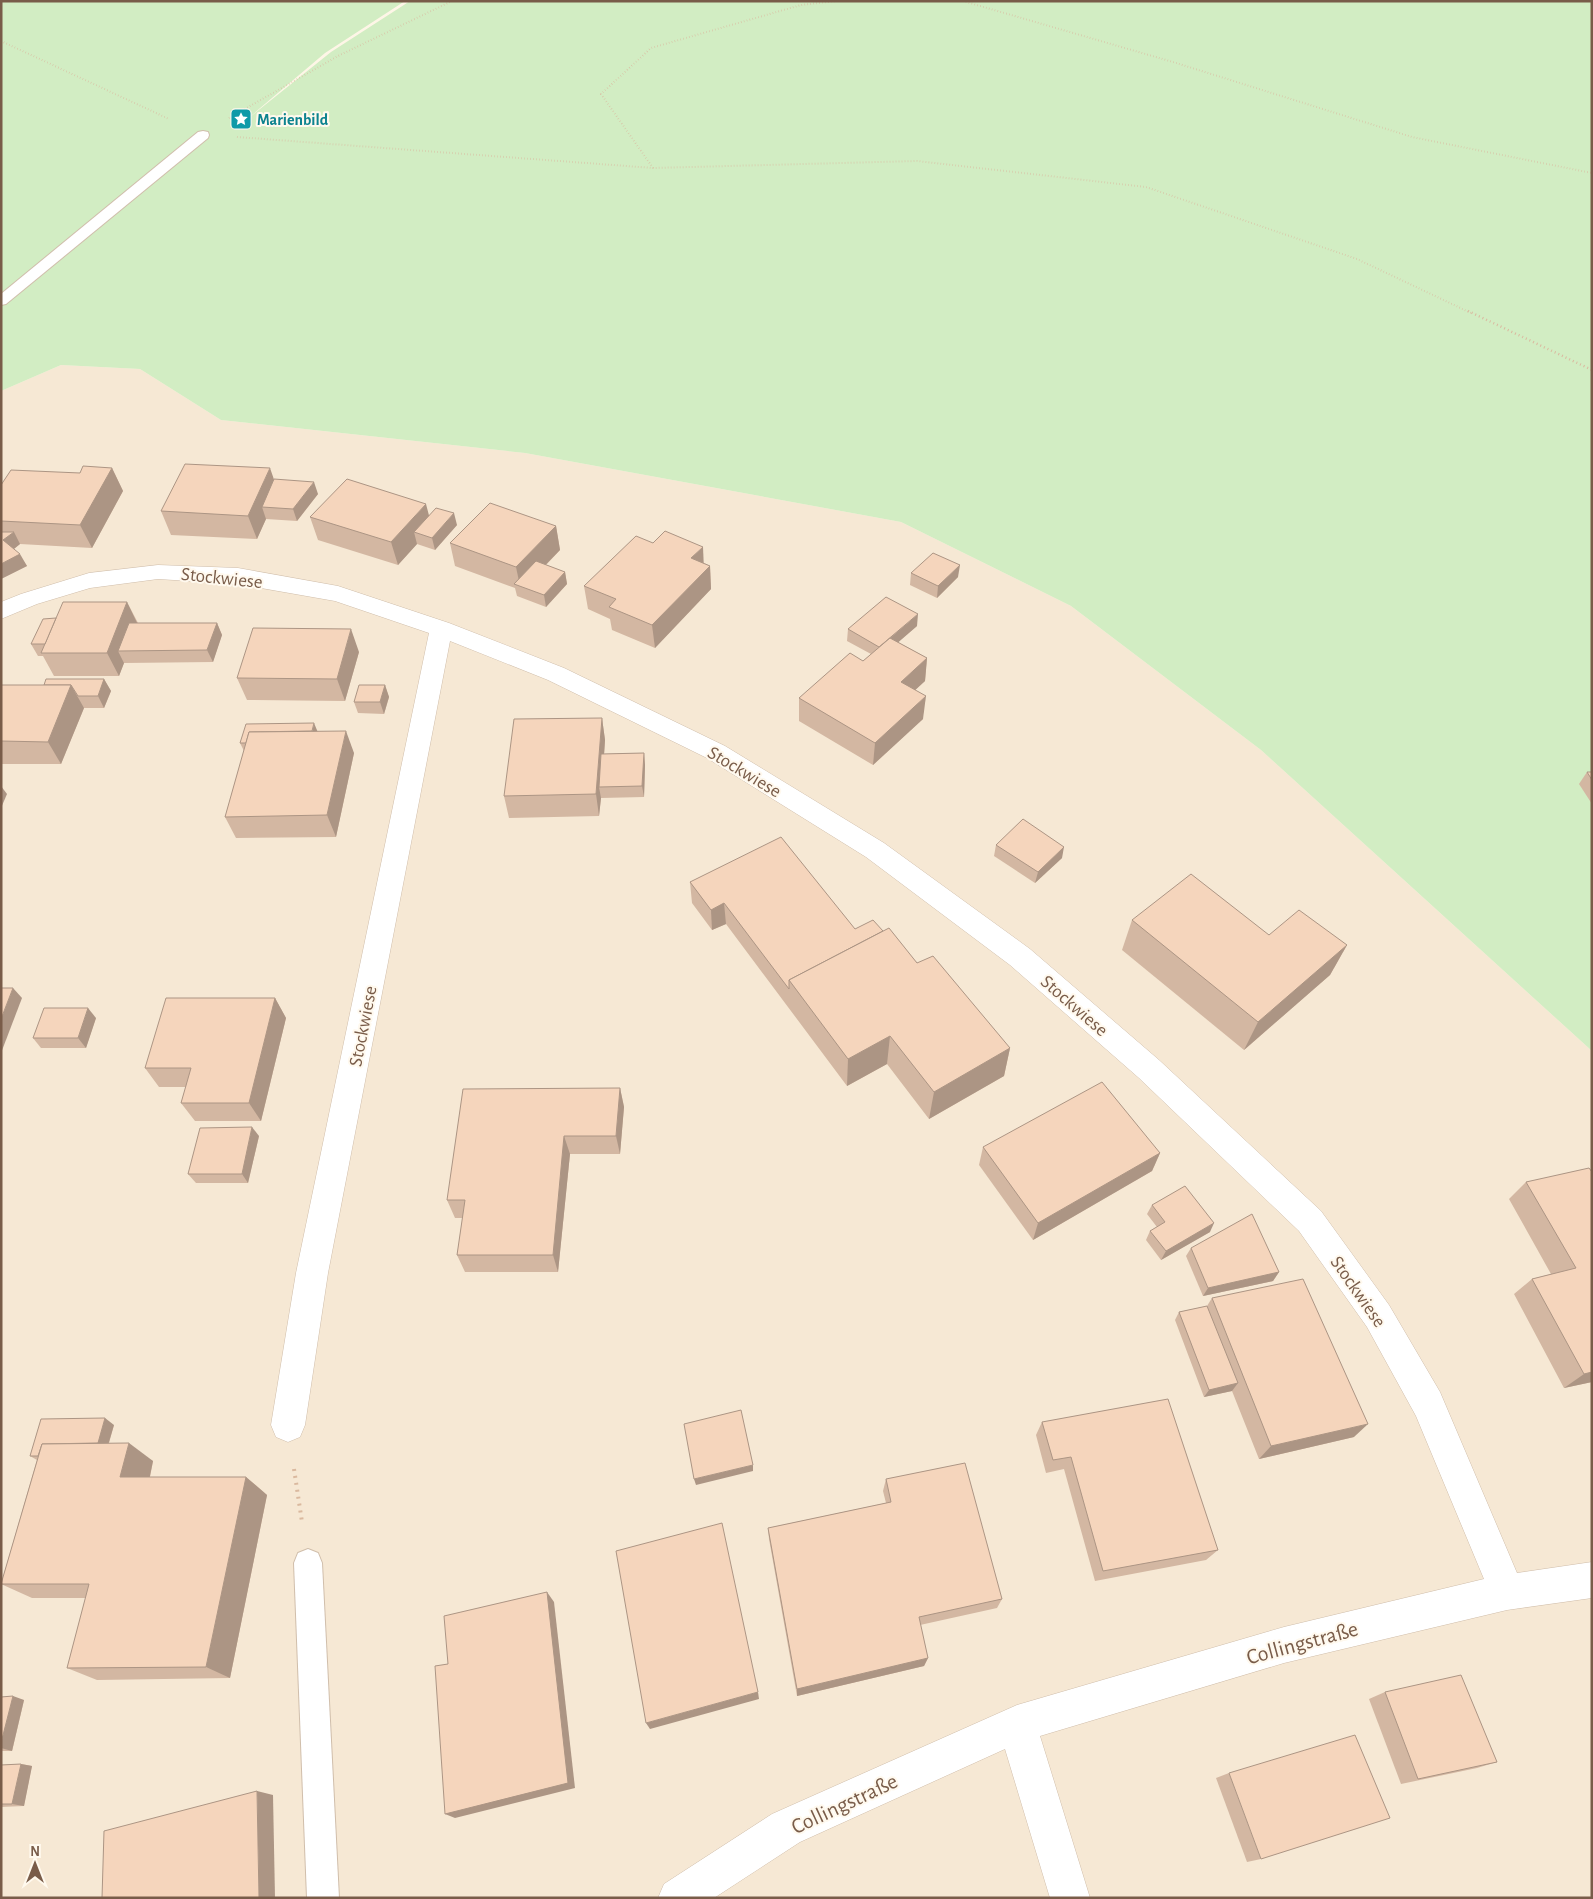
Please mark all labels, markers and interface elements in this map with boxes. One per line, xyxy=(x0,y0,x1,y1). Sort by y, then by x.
place icon: Marienbild xyxy=(229,107,253,131)
place label: Marienbild xyxy=(257,112,329,128)
street label: Stockwiese xyxy=(180,565,264,592)
street label: Stockwiese xyxy=(704,743,784,802)
street label: Stockwiese xyxy=(1037,972,1111,1040)
street label: Stockwiese xyxy=(346,984,381,1068)
street label: Stockwiese xyxy=(1326,1253,1389,1331)
street label: Collingstraße xyxy=(1244,1618,1360,1668)
street label: Collingstraße xyxy=(788,1770,901,1838)
north arrow xyxy=(10,1839,60,1889)
text: N xyxy=(30,1845,40,1859)

